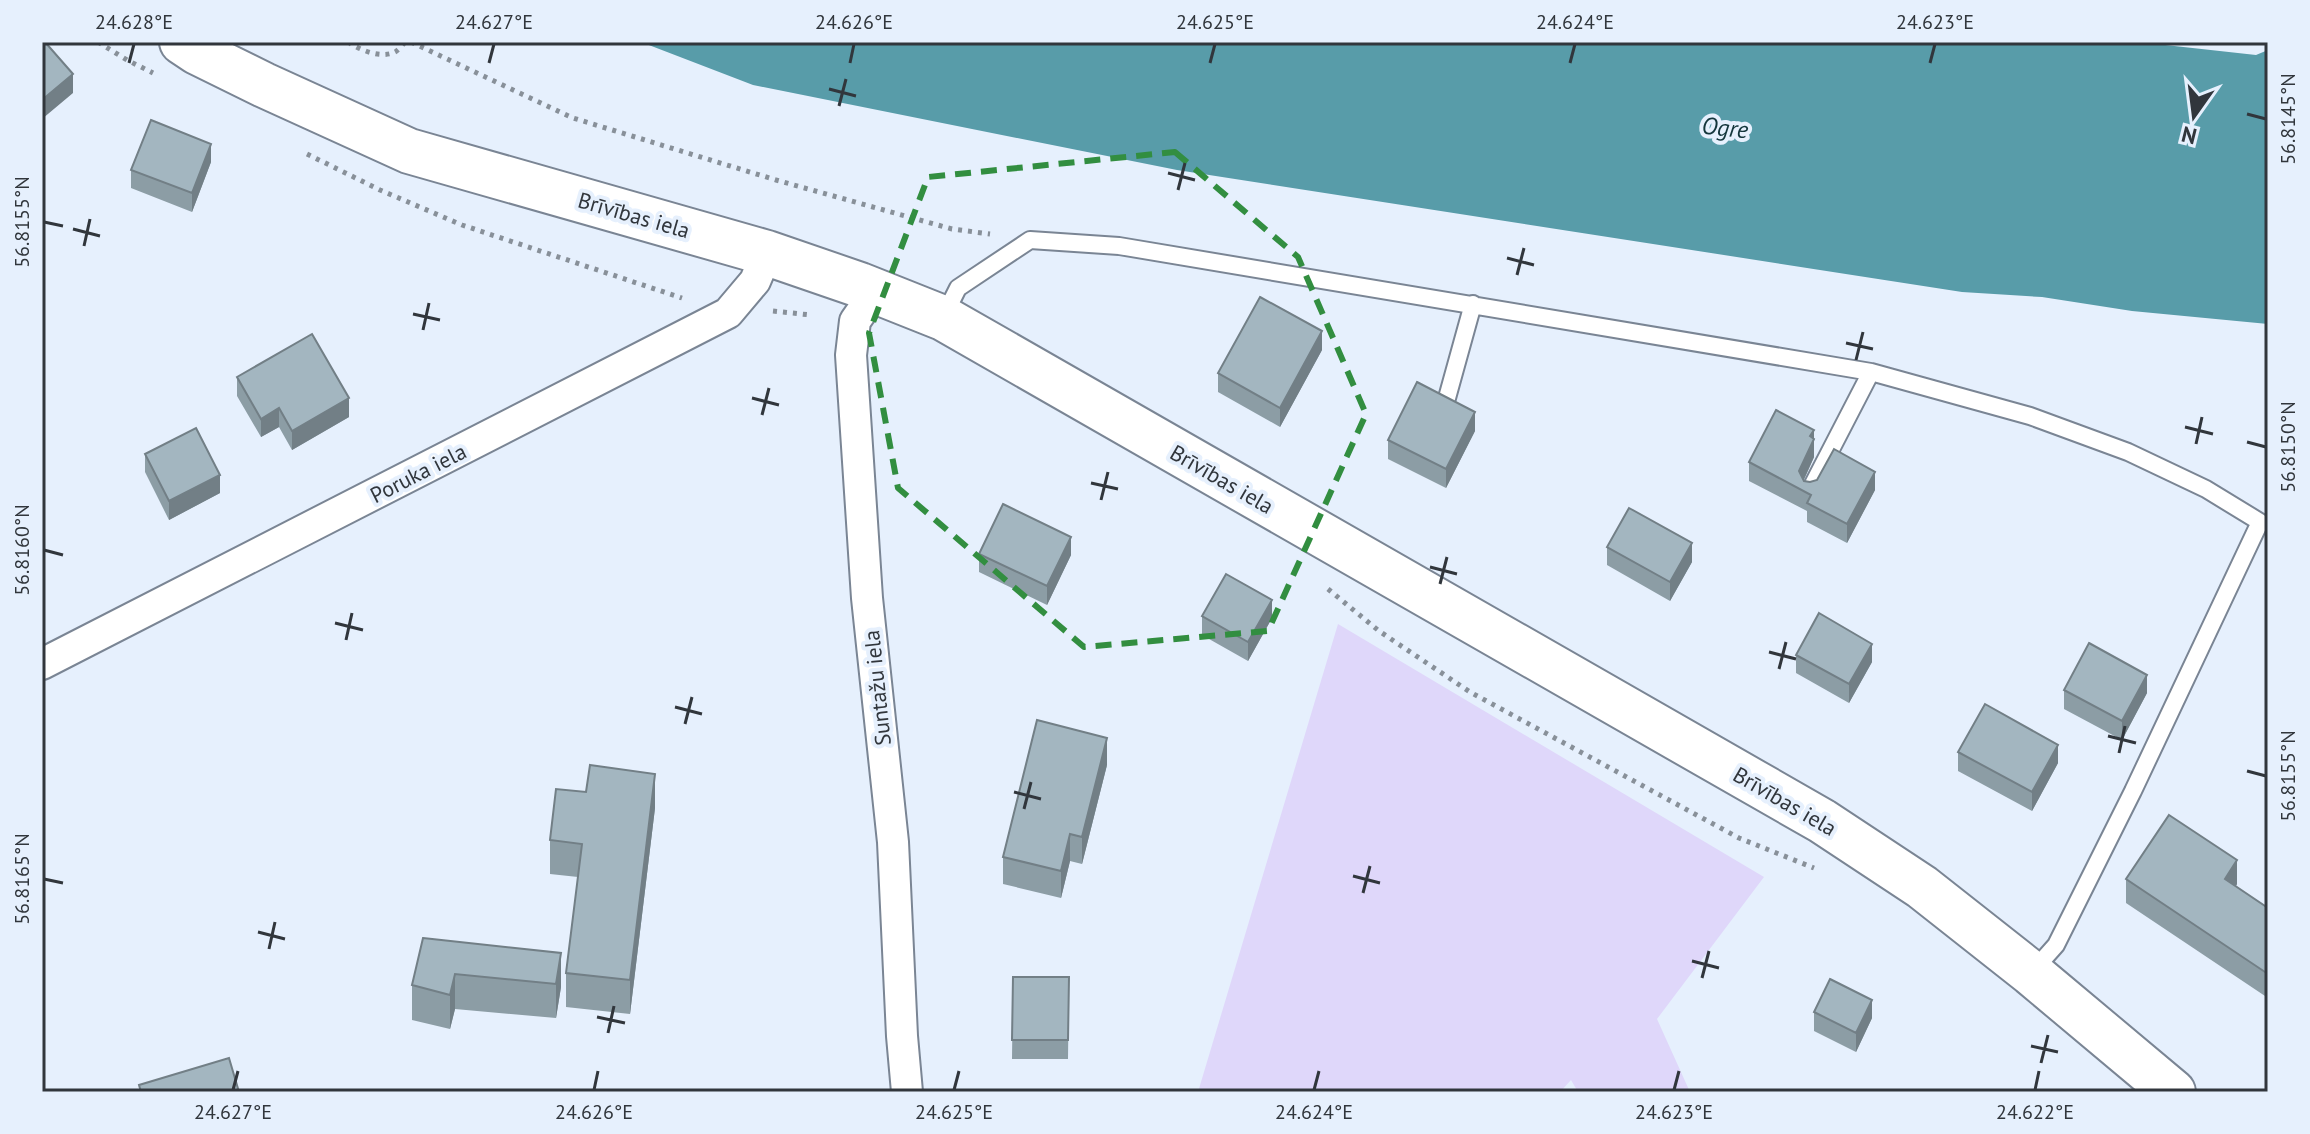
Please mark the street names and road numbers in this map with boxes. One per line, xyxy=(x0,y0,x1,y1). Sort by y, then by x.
street label: Brīvības iela xyxy=(575,186,693,244)
street label: Poruka iela xyxy=(365,437,471,509)
street label: Brīvības iela xyxy=(1165,438,1279,520)
street label: Suntažu iela xyxy=(857,629,897,747)
street label: Brīvības iela xyxy=(1728,760,1842,842)

